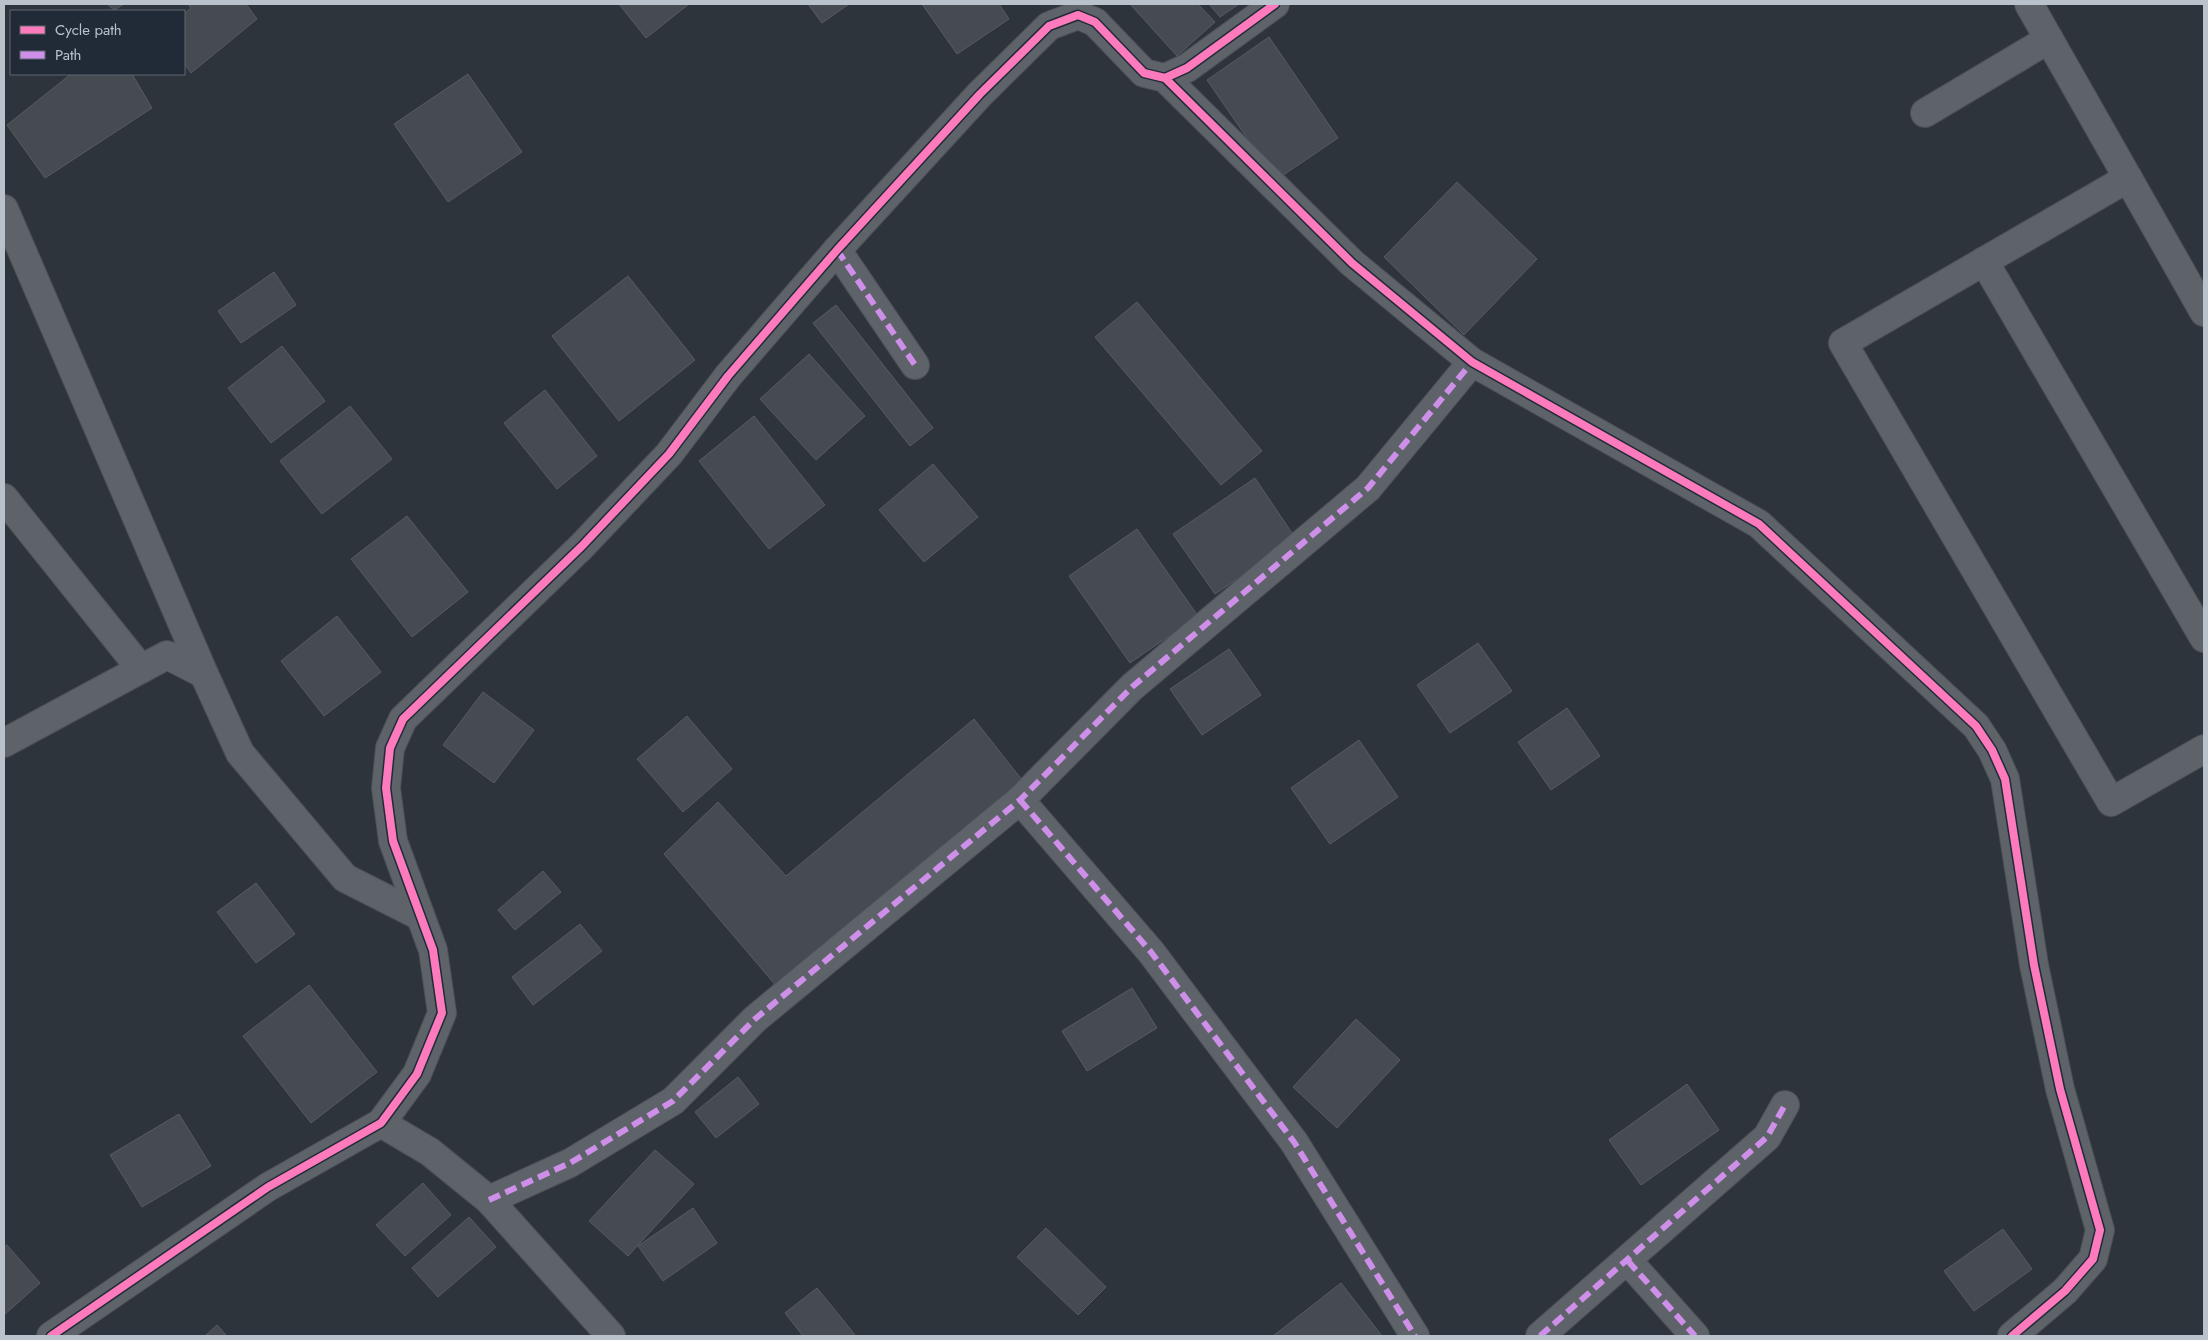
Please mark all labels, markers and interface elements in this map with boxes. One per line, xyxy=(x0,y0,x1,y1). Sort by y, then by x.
legend xyxy=(10,10,185,75)
text: Cycle path xyxy=(55,19,122,41)
text: Path xyxy=(55,44,81,66)

